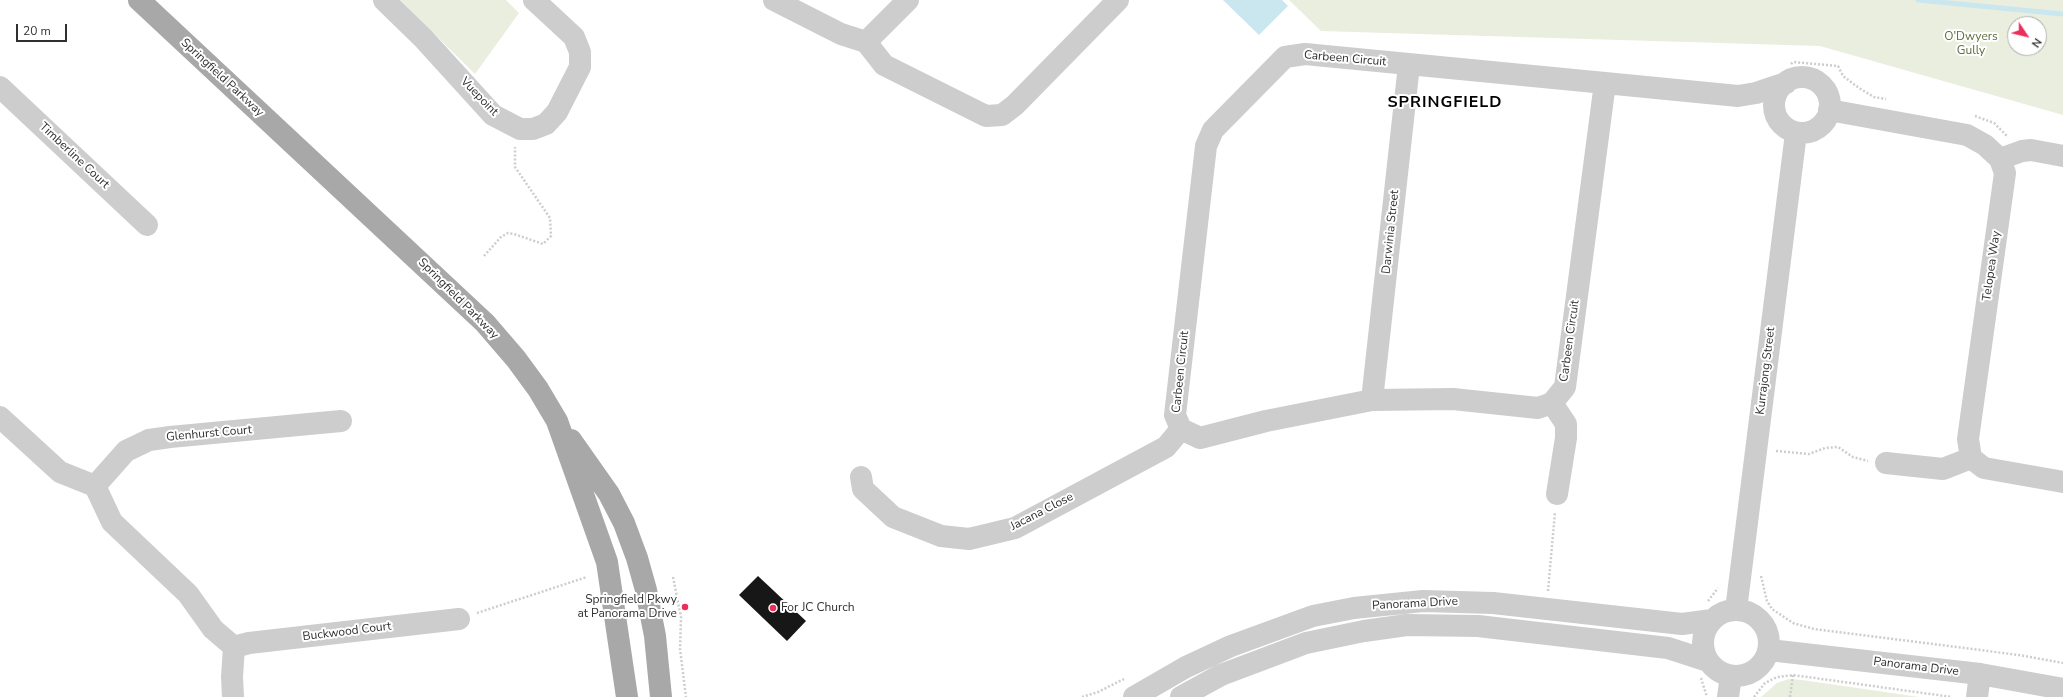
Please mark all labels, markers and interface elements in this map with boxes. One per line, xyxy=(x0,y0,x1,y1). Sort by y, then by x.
scale bar xyxy=(18,16,69,42)
north arrow xyxy=(2007,16,2047,56)
text: 20 m xyxy=(23,23,51,39)
park label: O'Dwyers Gully xyxy=(1944,30,1998,58)
text: N xyxy=(2028,35,2045,50)
street label: Springfield Parkway xyxy=(178,36,266,120)
street label: Carbeen Circuit xyxy=(1303,48,1387,70)
street label: Vuepoint xyxy=(457,75,501,119)
district label: SPRINGFIELD xyxy=(1388,93,1502,113)
street label: Timberline Court xyxy=(36,120,112,192)
street label: Darwinia Street xyxy=(1379,189,1403,275)
street label: Telopea Way xyxy=(1980,230,2004,302)
street label: Springfield Parkway xyxy=(415,256,501,342)
street label: Carbeen Circuit xyxy=(1557,299,1583,383)
street label: Kurrajong Street xyxy=(1753,326,1779,416)
street label: Carbeen Circuit xyxy=(1170,330,1192,414)
street label: Glenhurst Court xyxy=(166,423,252,445)
street label: Jacana Close xyxy=(1008,490,1076,534)
place label: Springfield Pkwy at Panorama Drive xyxy=(577,593,677,621)
street label: Panorama Drive xyxy=(1372,595,1458,613)
place label: For JC Church xyxy=(781,601,855,615)
marker: Springfield Pkwy at Panorama Drive xyxy=(680,602,690,612)
marker: For JC Church xyxy=(768,603,778,613)
street label: Buckwood Court xyxy=(302,619,392,645)
street label: Panorama Drive xyxy=(1872,655,1960,679)

